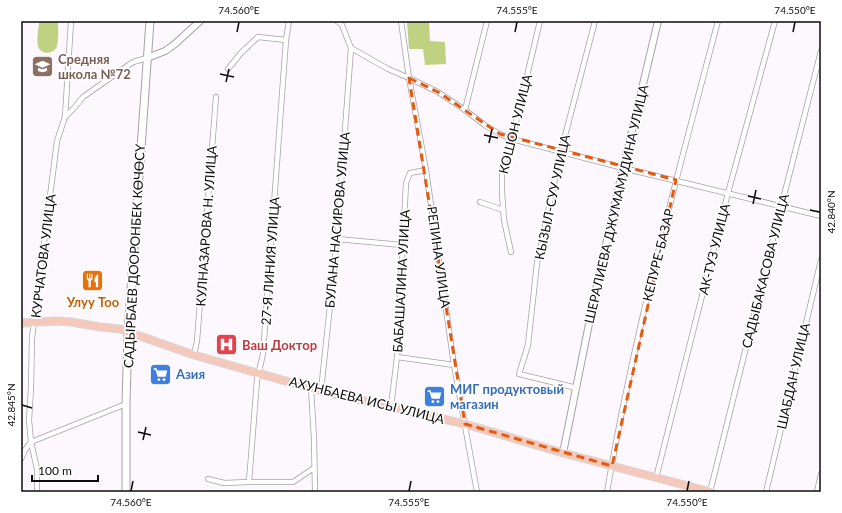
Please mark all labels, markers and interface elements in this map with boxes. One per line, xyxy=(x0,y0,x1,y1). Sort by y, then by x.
text: 74.560°E xyxy=(218,4,260,16)
text: 74.555°E xyxy=(496,4,538,16)
text: 74.550°E xyxy=(774,4,816,16)
place label: Средняя школа №72 xyxy=(58,51,131,82)
school or university icon: Средняя школа №72 xyxy=(30,53,56,79)
street label: КОШОН УЛИЦА xyxy=(495,72,535,175)
street label: ШЕРАЛИЕВА ДЖУМАМУДИНА УЛИЦА xyxy=(581,83,651,325)
street label: БУЛАНА НАСИРОВА УЛИЦА xyxy=(321,131,353,309)
street label: КЫЗЫЛ-СУУ УЛИЦА xyxy=(531,133,573,261)
street label: САДЫРБАЕВ ДООРОНБЕК КӨЧӨСҮ xyxy=(120,143,148,368)
street label: КУЛНАЗАРОВА Н. УЛИЦА xyxy=(192,145,220,307)
text: 42.840°N xyxy=(825,190,837,234)
street label: САДЫБАКАСОВА УЛИЦА xyxy=(738,192,792,350)
street label: КУРЧАТОВА УЛИЦА xyxy=(27,193,59,319)
street label: 27-Я ЛИНИЯ УЛИЦА xyxy=(258,196,282,326)
street label: АК-ТУЗ УЛИЦА xyxy=(695,202,733,296)
street label: РЕПИНА УЛИЦА xyxy=(424,205,454,309)
street label: КЕПУРЕ-БАЗАР xyxy=(639,207,677,303)
street label: БАБАШАЛИНА УЛИЦА xyxy=(389,209,413,353)
restaurant icon: Улуу Тоо xyxy=(80,267,106,293)
place label: Улуу Тоо xyxy=(66,294,120,310)
street label: ШАБДАН УЛИЦА xyxy=(773,321,813,431)
hospital icon: Ваш Доктор xyxy=(214,332,240,358)
place label: Ваш Доктор xyxy=(242,337,317,353)
supermarket icon: Азия xyxy=(147,361,173,387)
place label: Азия xyxy=(175,366,205,382)
street label: АХУНБАЕВА ИСЫ УЛИЦА xyxy=(288,373,446,427)
place label: МИГ продуктовый магазин xyxy=(450,381,564,412)
text: 42.845°N xyxy=(5,383,17,427)
supermarket icon: МИГ продуктовый магазин xyxy=(422,383,448,409)
scale bar xyxy=(32,457,98,483)
text: 100 m xyxy=(38,463,72,478)
text: 74.560°E xyxy=(110,496,152,508)
text: 74.555°E xyxy=(388,496,430,508)
text: 74.550°E xyxy=(666,496,708,508)

